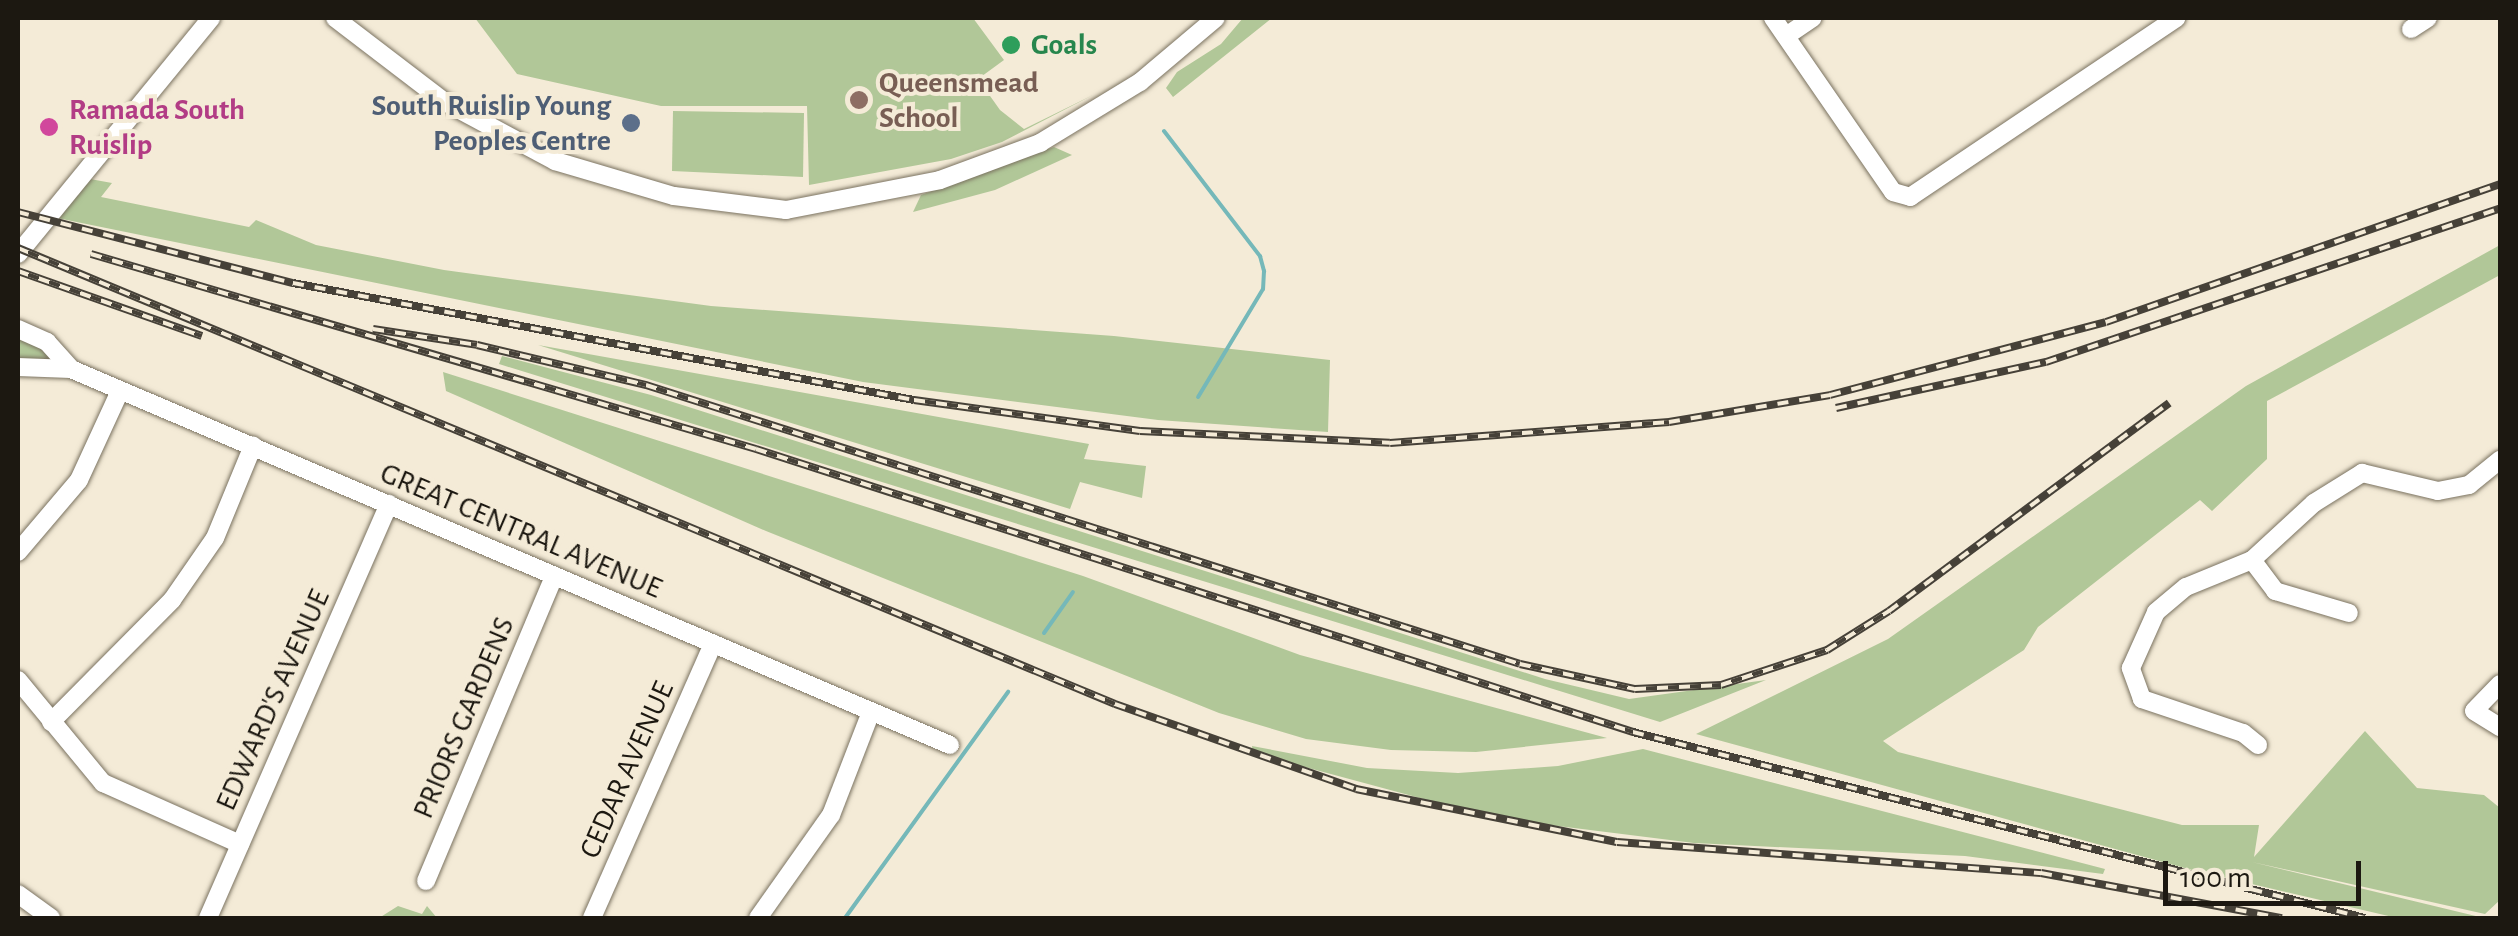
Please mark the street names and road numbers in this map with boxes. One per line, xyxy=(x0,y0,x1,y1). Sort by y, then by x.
street label: GREAT CENTRAL AVENUE xyxy=(375,455,667,607)
street label: EDWARD'S AVENUE xyxy=(208,584,338,816)
street label: PRIORS GARDENS xyxy=(405,612,523,824)
street label: CEDAR AVENUE xyxy=(572,676,682,864)

